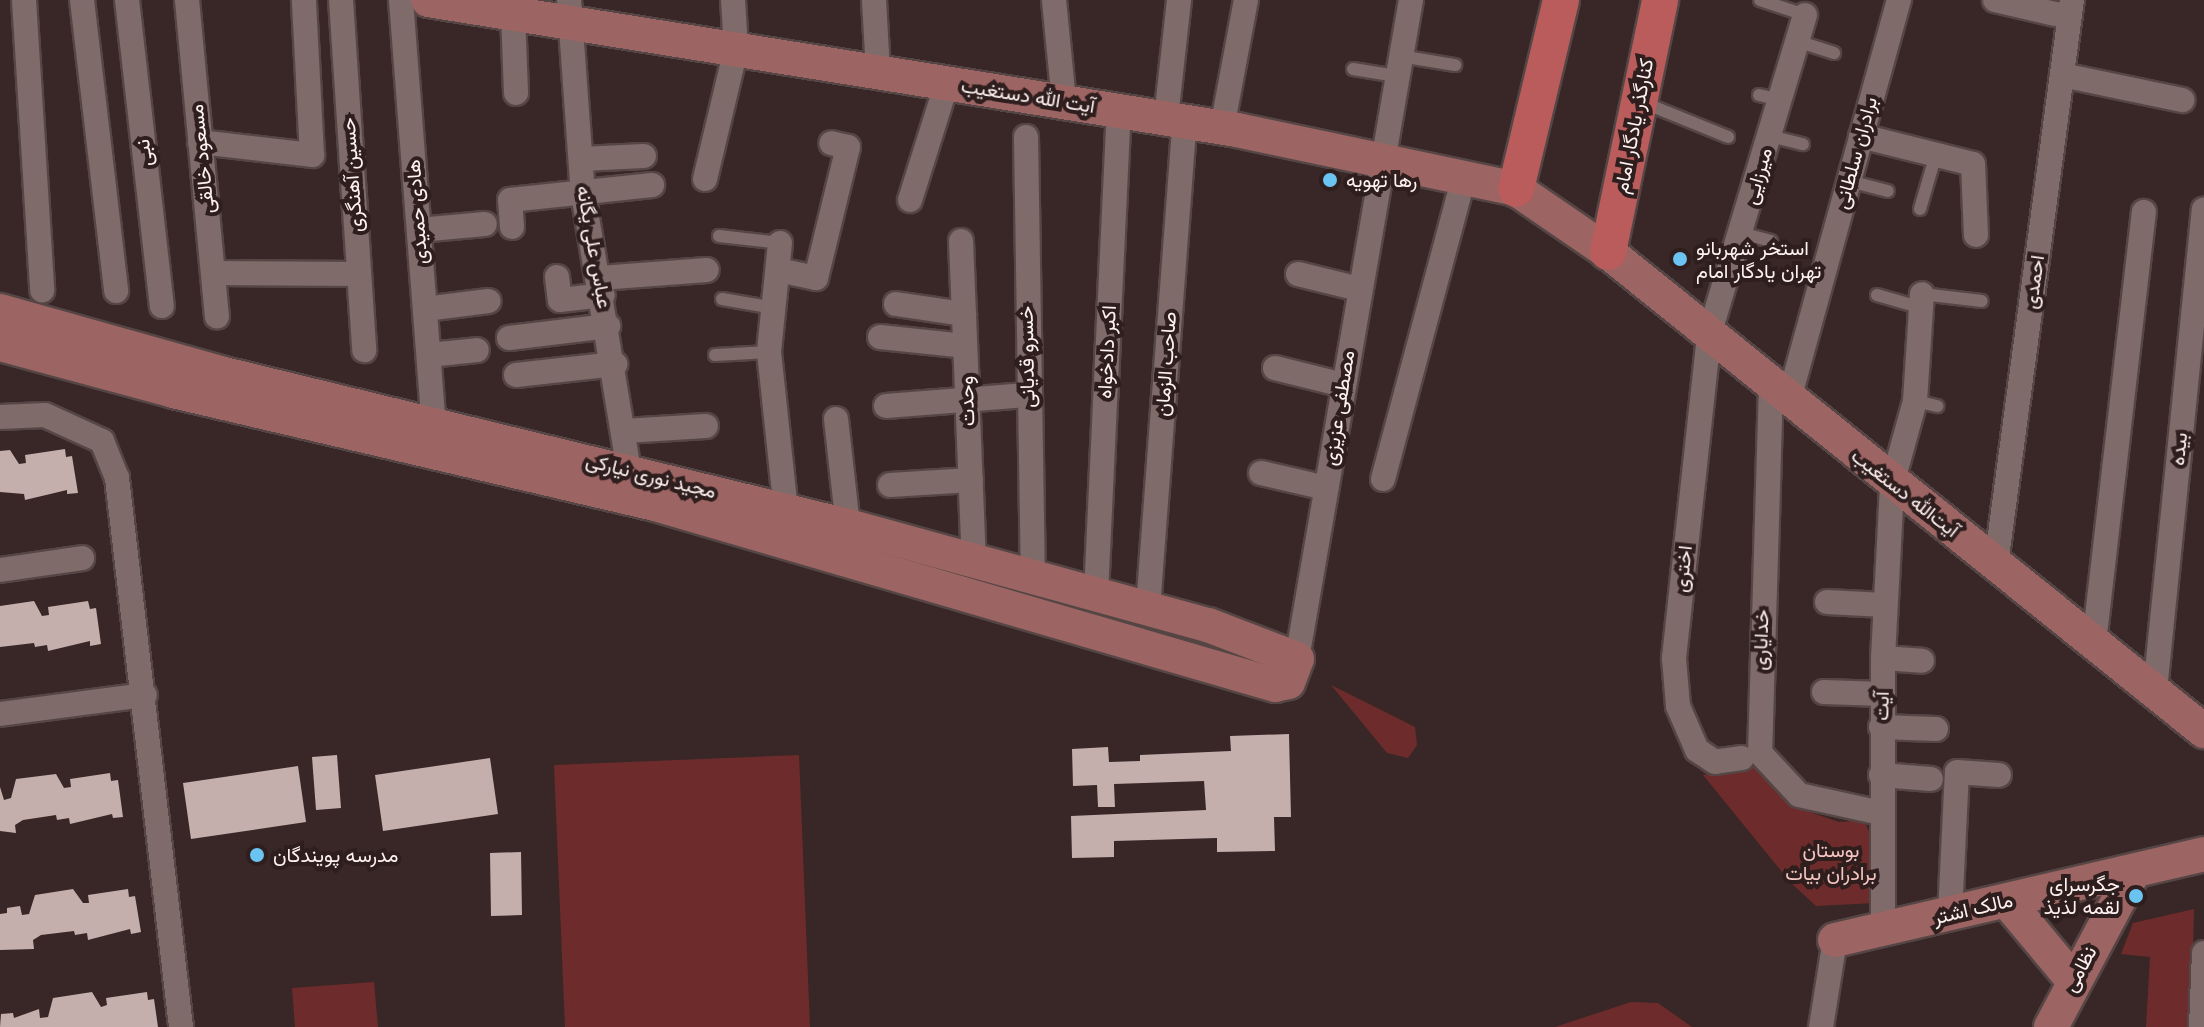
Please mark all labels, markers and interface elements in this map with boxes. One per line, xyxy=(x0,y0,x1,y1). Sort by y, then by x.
street label: کنارگذر یادگار امام xyxy=(1609,56,1659,196)
street label: آیت الله دستغیب xyxy=(959,74,1097,118)
street label: برادران سلطانی xyxy=(1830,94,1882,212)
street label: مسعود خالقی xyxy=(184,103,220,215)
street label: حسین آهنگری xyxy=(336,117,368,233)
street label: نبی xyxy=(130,138,158,168)
street label: میرزایی xyxy=(1738,145,1778,207)
street label: هادی حمیدی xyxy=(401,159,433,265)
place label: رها تهویه xyxy=(1346,168,1417,192)
marker: رها تهویه xyxy=(1321,171,1339,189)
street label: عباس علی یگانه xyxy=(571,184,617,310)
place label: استخر شهربانو تهران یادگار امام xyxy=(1696,236,1822,283)
marker: استخر شهربانو تهران یادگار امام xyxy=(1671,250,1689,268)
street label: احمدی xyxy=(2018,253,2050,311)
street label: اکبر دادخواه xyxy=(1093,305,1121,399)
street label: خسرو قدیانی xyxy=(1014,306,1040,408)
street label: صاحب الزمان xyxy=(1150,311,1182,417)
street label: مصطفی عزیزی xyxy=(1318,349,1360,467)
street label: وحدت xyxy=(954,375,980,427)
street label: بیده xyxy=(2165,431,2193,467)
street label: آیت‌الله دستغیب xyxy=(1846,444,1964,542)
street label: مجید نوری نیارکی xyxy=(583,448,719,504)
street label: اختری xyxy=(1669,544,1697,594)
street label: خدایاری xyxy=(1748,609,1774,671)
street label: آیت xyxy=(1870,691,1894,721)
park label: بوستان برادران بیات xyxy=(1785,839,1877,886)
place label: مدرسه پویندگان xyxy=(273,843,398,867)
marker: مدرسه پویندگان xyxy=(248,846,266,864)
place label: جگرسرای لقمه لذیذ xyxy=(2044,872,2120,919)
marker: جگرسرای لقمه لذیذ xyxy=(2127,887,2145,905)
street label: مالک اشتر xyxy=(1931,888,2015,930)
street label: نظامی xyxy=(2058,942,2102,996)

